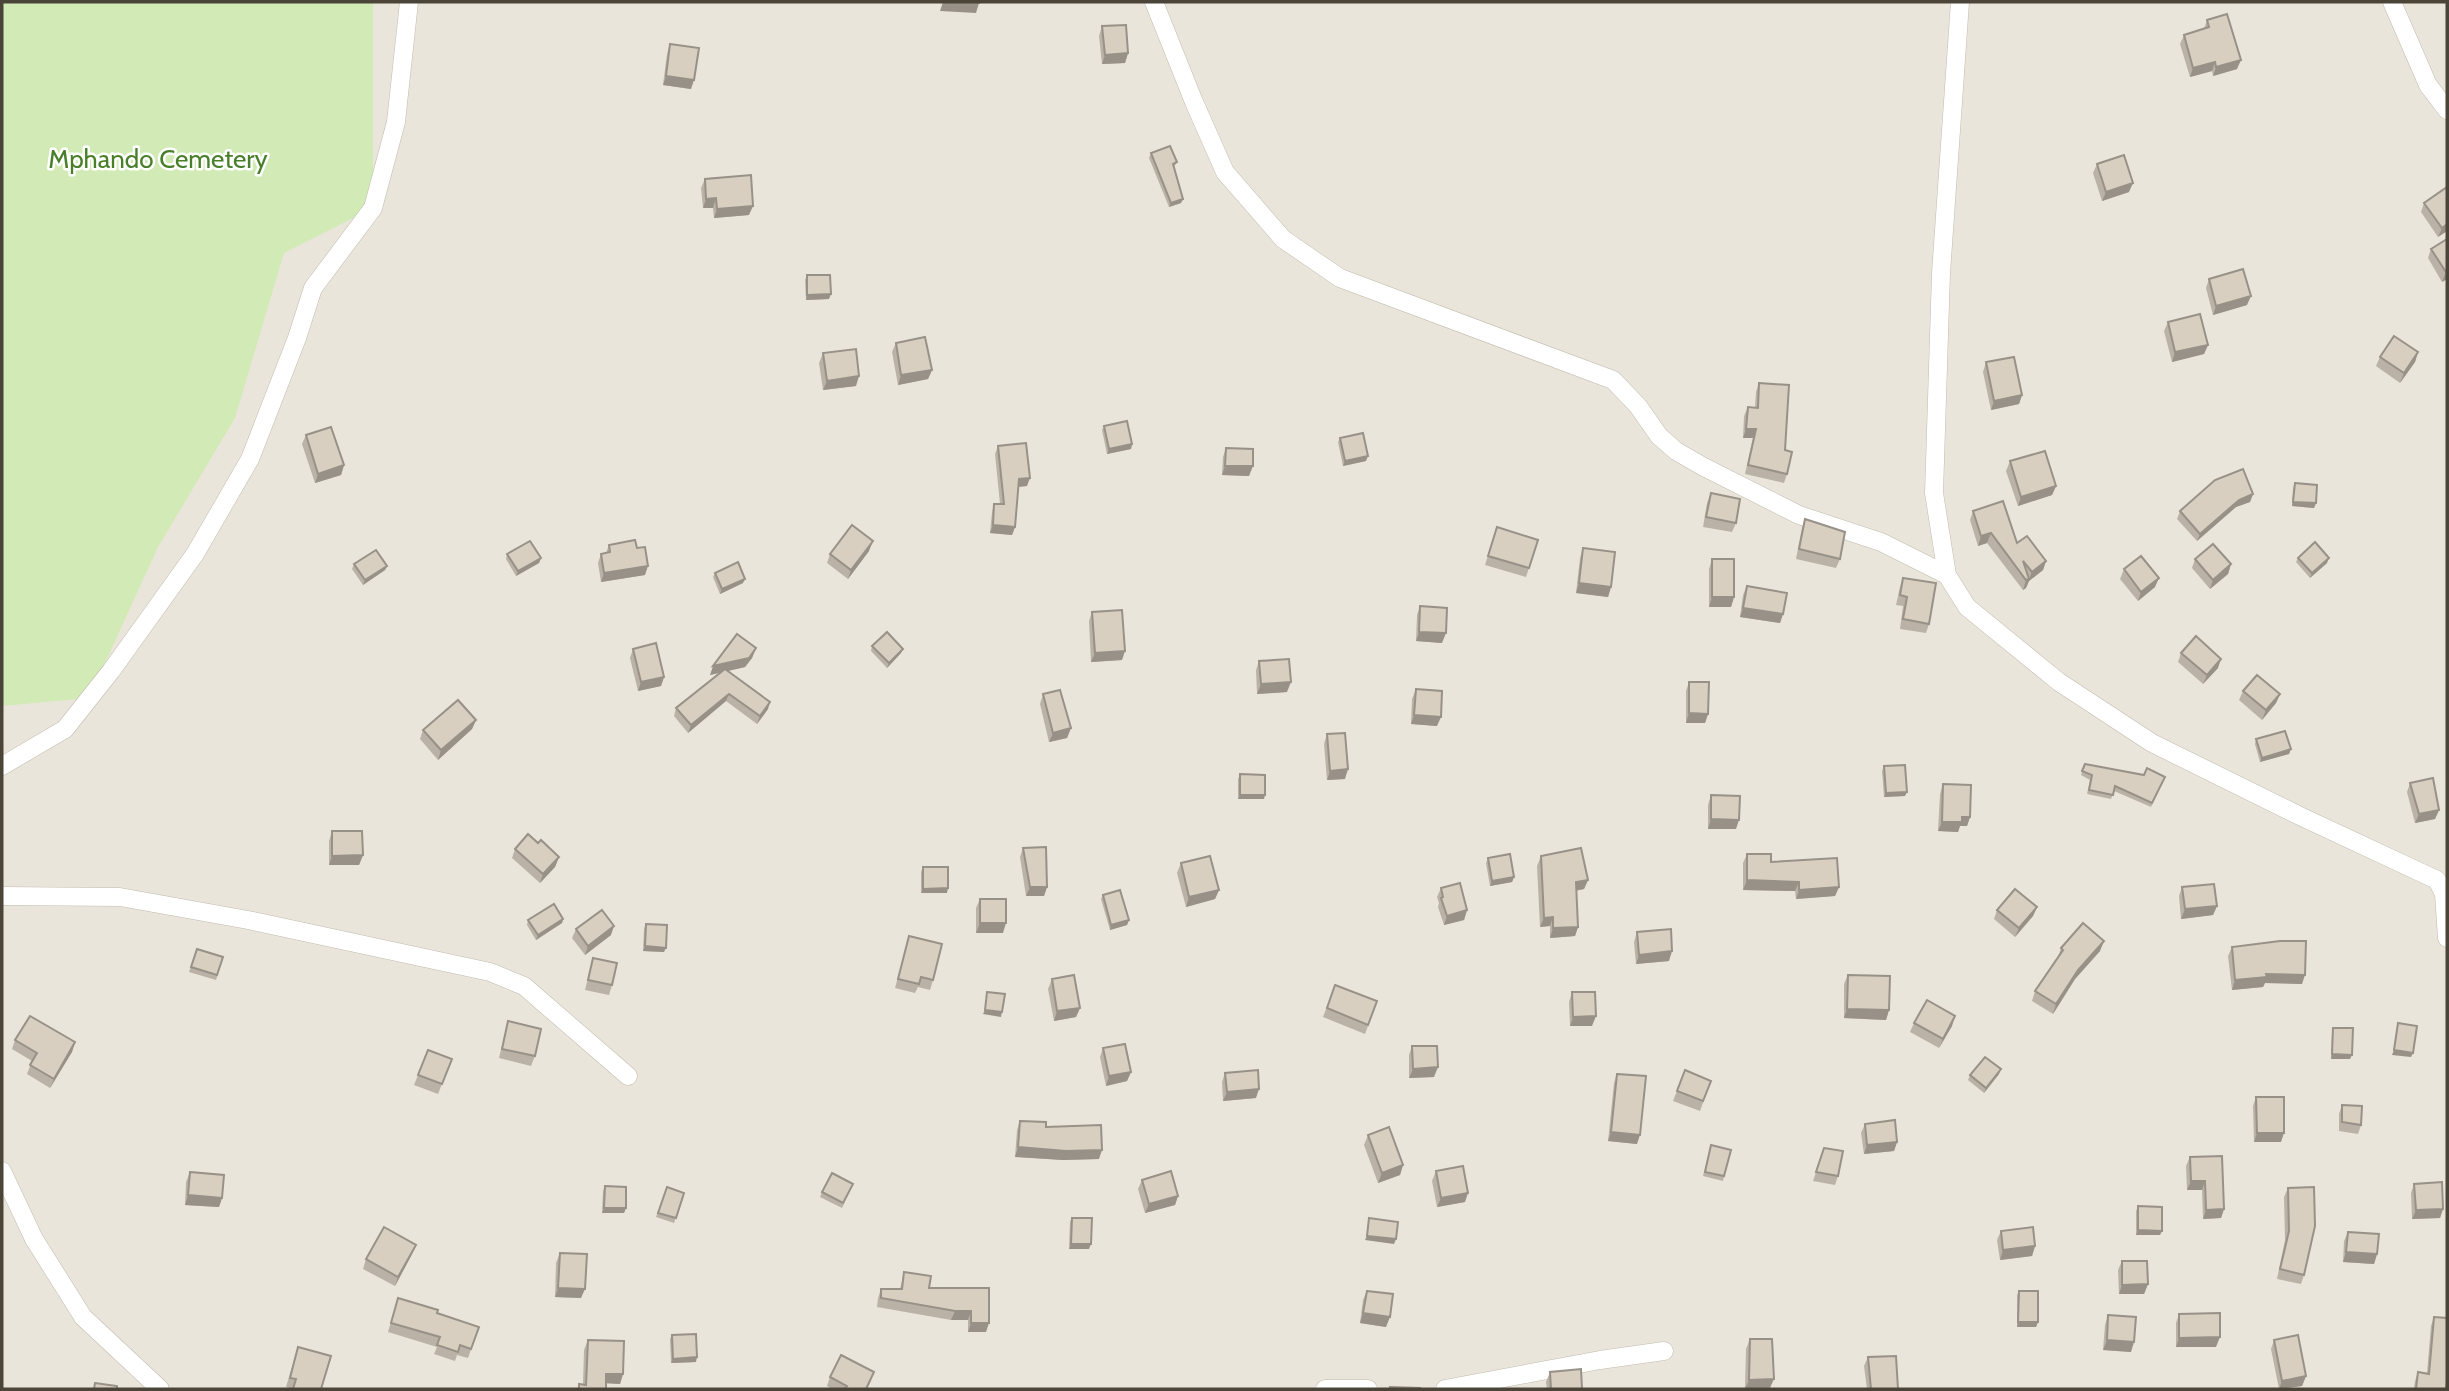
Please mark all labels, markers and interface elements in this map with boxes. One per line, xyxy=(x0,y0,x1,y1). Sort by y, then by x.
park label: Mphando Cemetery xyxy=(48,143,268,175)

